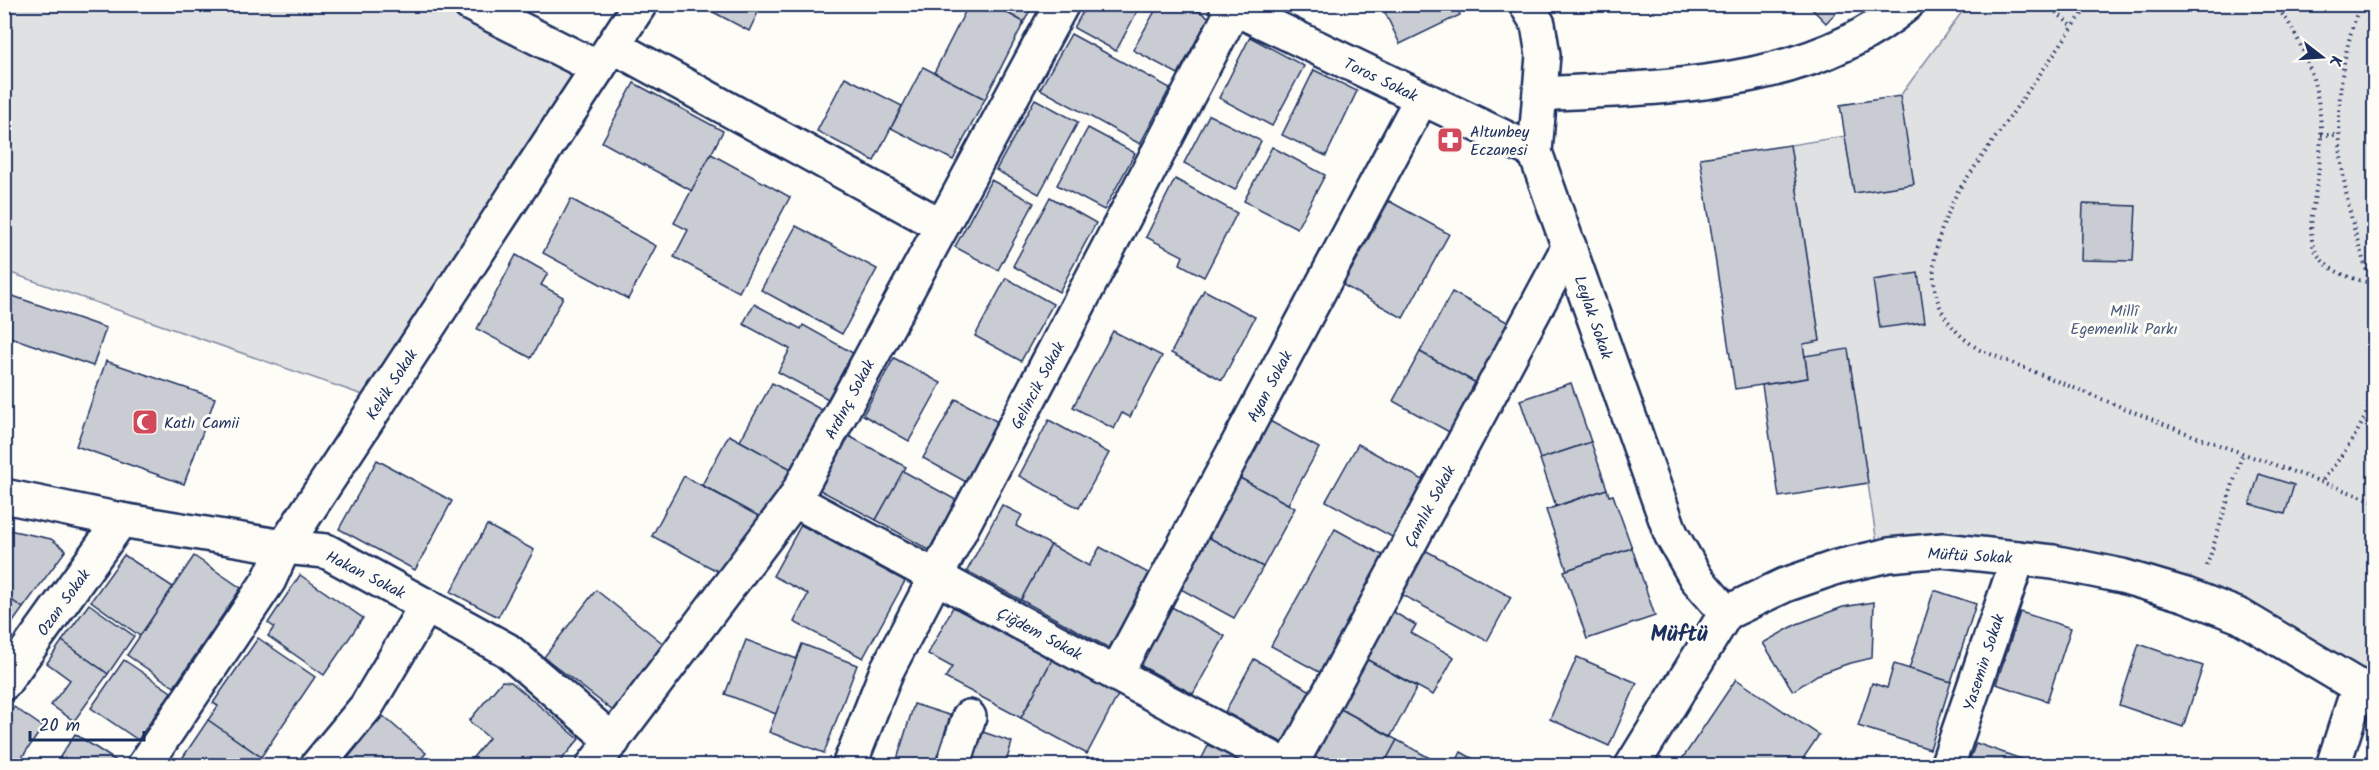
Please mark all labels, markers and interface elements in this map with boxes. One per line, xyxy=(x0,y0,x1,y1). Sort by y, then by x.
north arrow xyxy=(2292,27,2352,87)
street label: Toros Sokak xyxy=(1339,52,1422,109)
text: K xyxy=(2321,53,2348,70)
place label: Altunbey Eczanesi xyxy=(1470,120,1530,163)
pharmacy icon: Altunbey Eczanesi xyxy=(1435,125,1465,155)
street label: Leylak Sokak xyxy=(1567,272,1619,363)
park label: Millî Egemenlik Parkı xyxy=(2070,299,2178,342)
street label: Gelincik Sokak xyxy=(1005,337,1072,434)
street label: Kekik Sokak xyxy=(360,344,425,425)
street label: Ayan Sokak xyxy=(1241,346,1300,427)
street label: Ardınç Sokak xyxy=(819,355,882,444)
mosque icon: Katlı Camii xyxy=(130,407,160,437)
place label: Katlı Camii xyxy=(164,411,240,436)
street label: Çamlık Sokak xyxy=(1398,461,1463,552)
street label: Müftü Sokak xyxy=(1927,542,2013,571)
street label: Hakan Sokak xyxy=(321,545,410,606)
street label: Ozan Sokak xyxy=(31,564,97,642)
street label: Çiğdem Sokak xyxy=(992,601,1087,668)
street label: Yasemin Sokak xyxy=(1957,610,2012,714)
district label: Müftü xyxy=(1650,618,1708,653)
scale bar xyxy=(30,704,144,742)
text: 20 m xyxy=(39,712,80,741)

